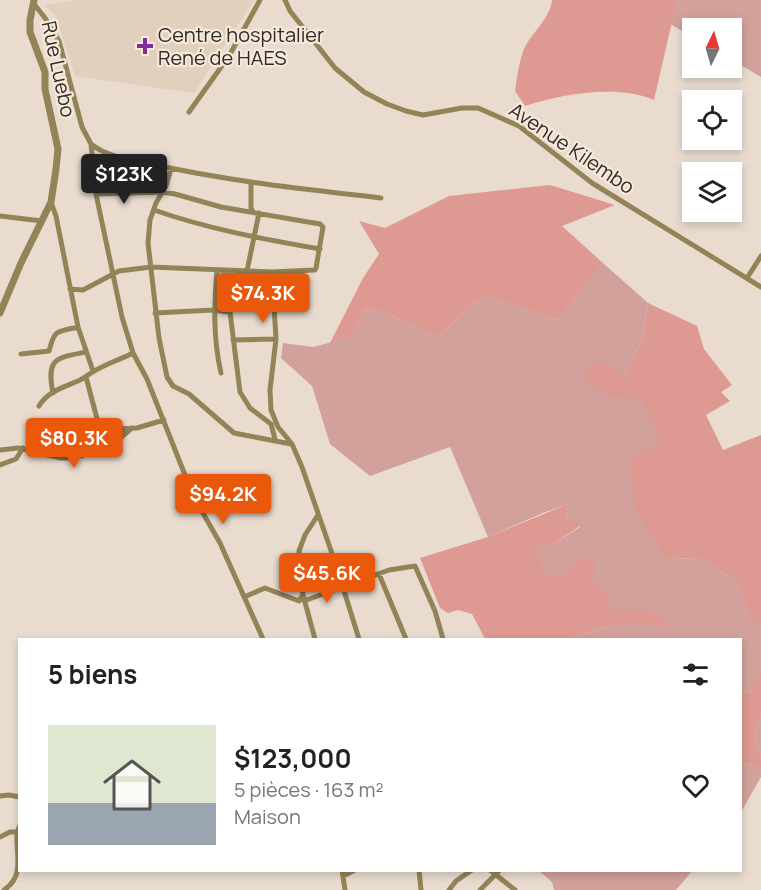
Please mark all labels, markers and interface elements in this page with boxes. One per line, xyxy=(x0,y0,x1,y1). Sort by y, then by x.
street label: Rue Luebo xyxy=(36,18,82,120)
north arrow xyxy=(682,18,742,78)
map controls xyxy=(682,18,742,222)
place label: Centre hospitalier René de HAES xyxy=(158,21,324,71)
marker: Centre hospitalier René de HAES xyxy=(136,37,154,55)
button: locate xyxy=(682,90,742,150)
street label: Avenue Kilembo xyxy=(504,96,640,200)
pin: $123K xyxy=(82,154,166,205)
text: $123K xyxy=(95,160,153,187)
button: layers xyxy=(682,162,742,222)
pin: $74.3K xyxy=(214,273,312,324)
text: $74.3K xyxy=(231,279,295,306)
pin: $80.3K xyxy=(25,418,123,469)
text: $80.3K xyxy=(40,424,108,451)
pin: $94.2K xyxy=(174,474,272,525)
text: $94.2K xyxy=(189,480,257,507)
pin: $45.6K xyxy=(278,553,376,604)
text: $45.6K xyxy=(293,559,361,586)
text: 5 biens xyxy=(48,656,137,692)
icon: filters xyxy=(679,658,712,691)
text: $123,000 xyxy=(234,740,352,776)
icon: home xyxy=(96,749,168,821)
icon: heart xyxy=(679,769,712,802)
text: 5 pièces · 163 m² xyxy=(234,776,383,803)
text: Maison xyxy=(234,803,301,830)

